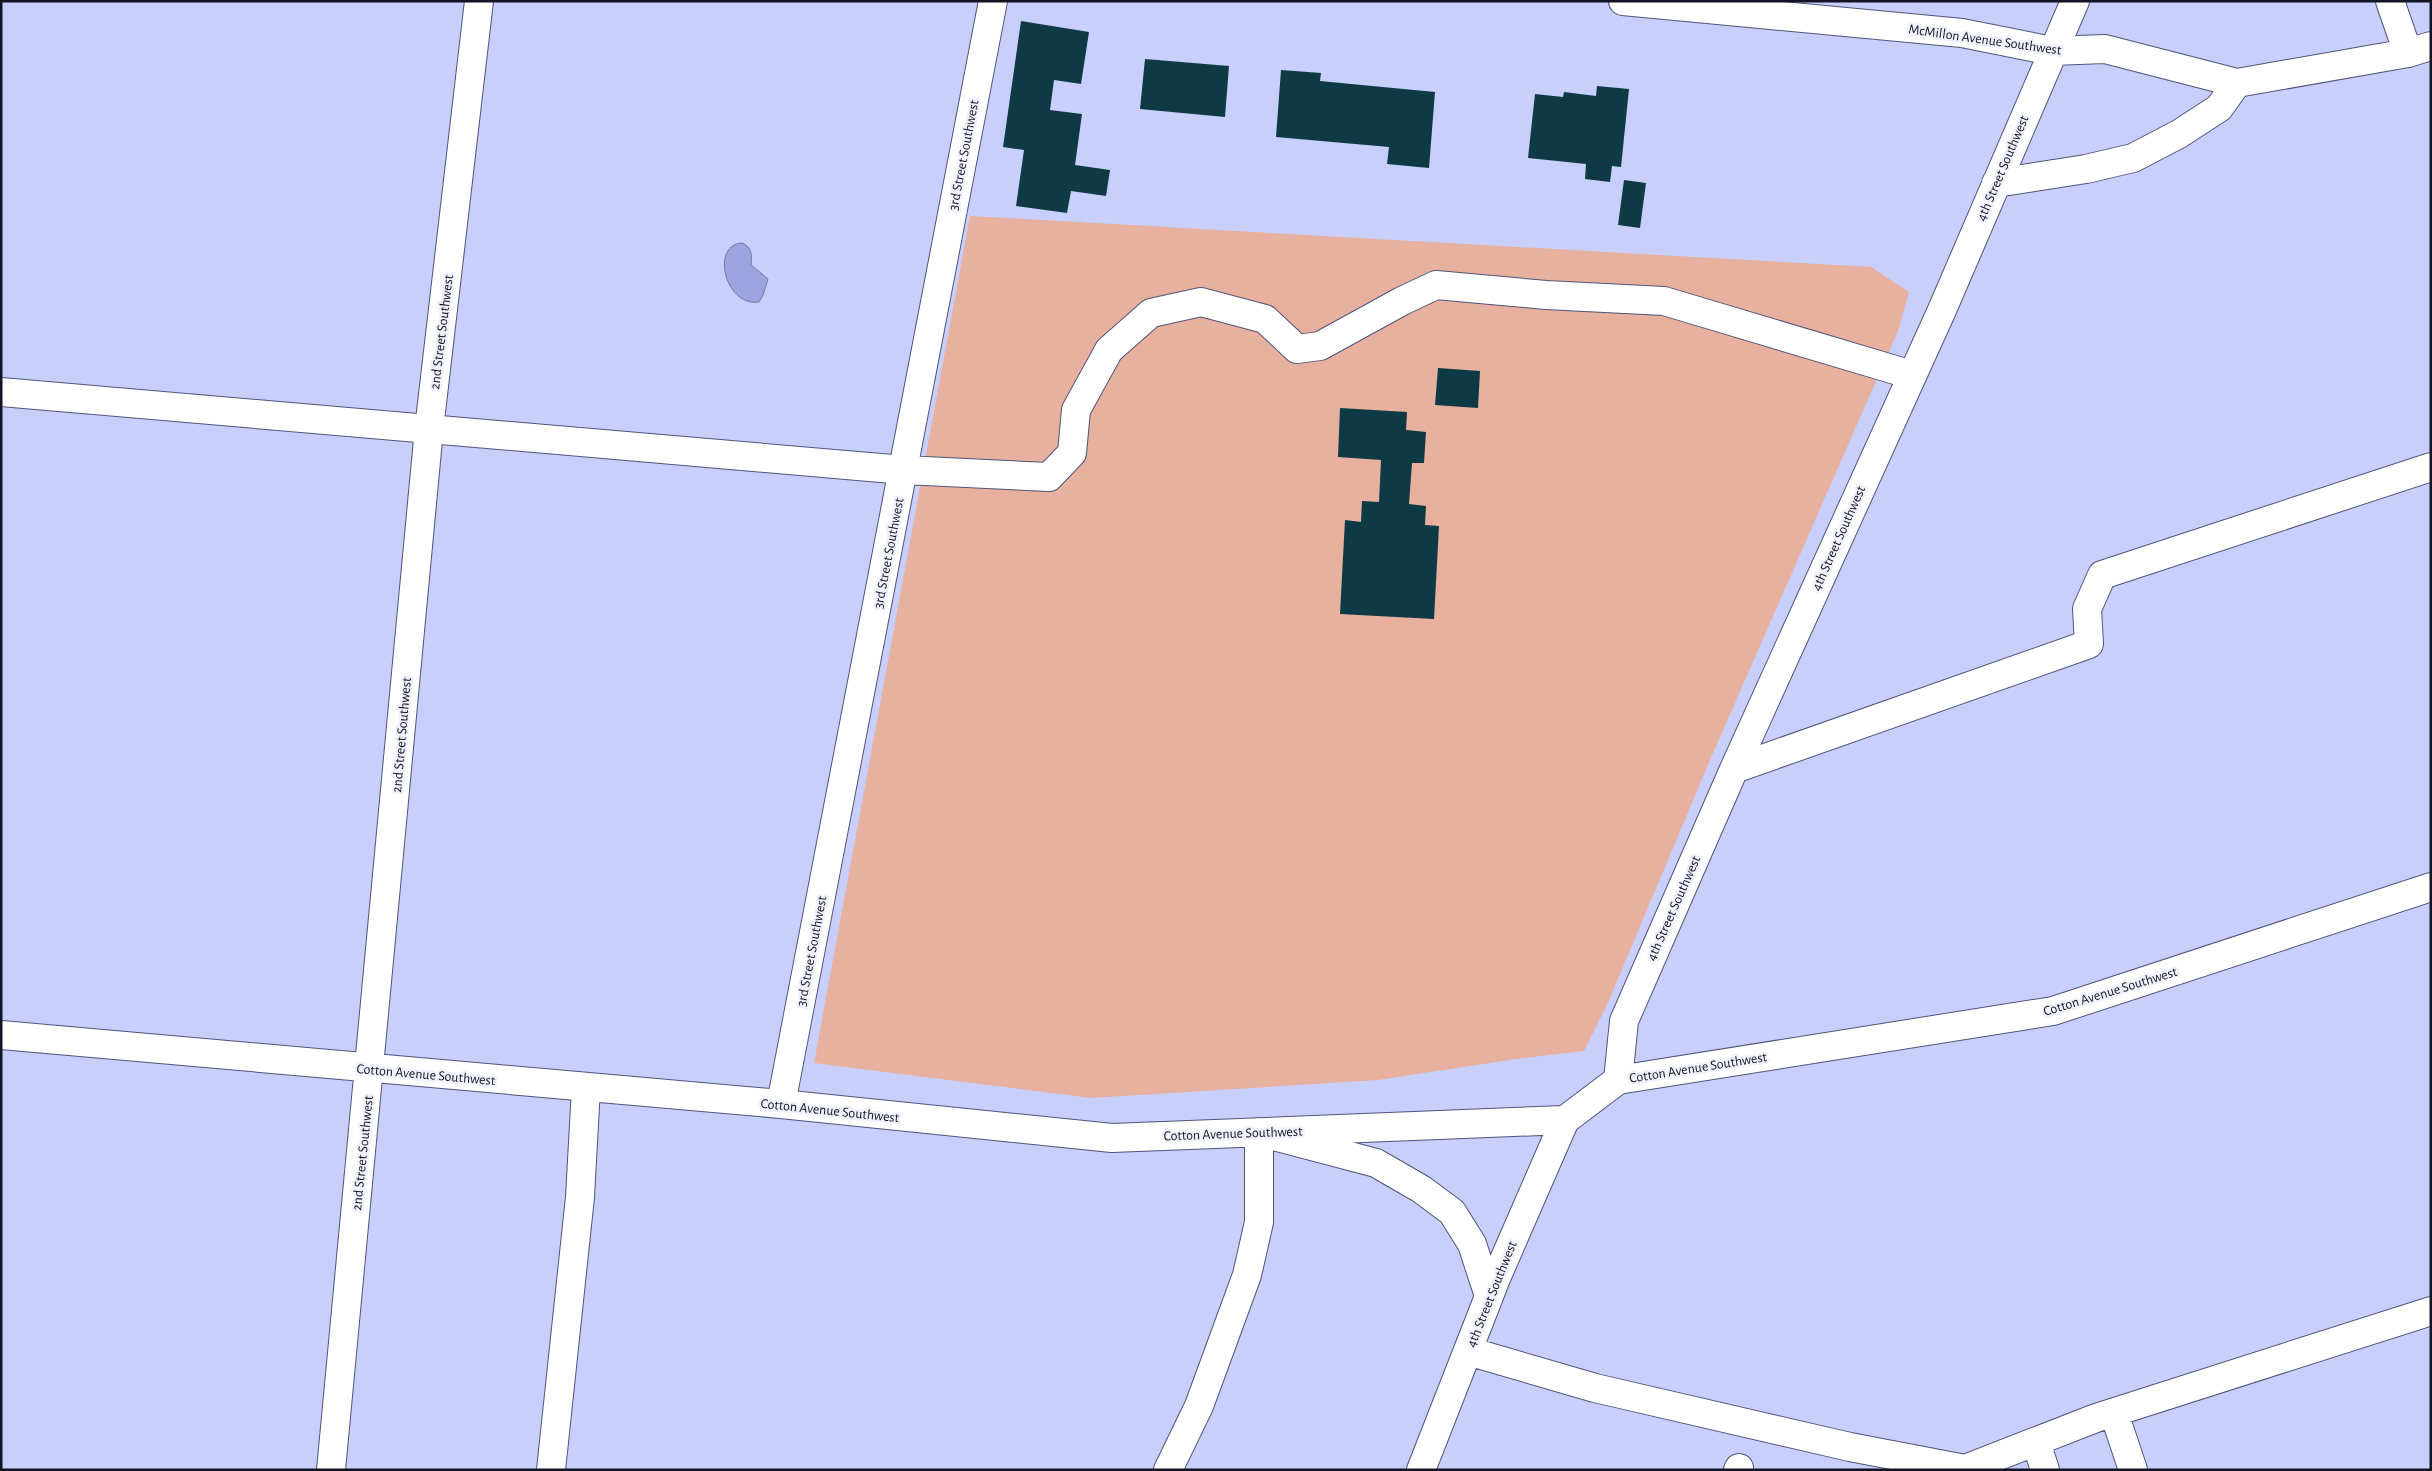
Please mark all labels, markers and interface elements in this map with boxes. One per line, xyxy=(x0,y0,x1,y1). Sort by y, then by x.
street label: McMillon Avenue Southwest xyxy=(1908,22,2063,58)
street label: 3rd Street Southwest xyxy=(946,98,982,212)
street label: 4th Street Southwest xyxy=(1974,113,2032,223)
street label: 2nd Street Southwest xyxy=(428,273,456,390)
street label: 4th Street Southwest xyxy=(1809,483,1869,593)
street label: 3rd Street Southwest xyxy=(871,496,907,610)
street label: 2nd Street Southwest xyxy=(390,676,414,793)
street label: 4th Street Southwest xyxy=(1644,853,1704,963)
street label: 3rd Street Southwest xyxy=(794,894,830,1008)
street label: Cotton Avenue Southwest xyxy=(2042,965,2179,1019)
street label: Cotton Avenue Southwest xyxy=(1628,1050,1768,1086)
street label: Cotton Avenue Southwest xyxy=(356,1062,496,1088)
street label: 2nd Street Southwest xyxy=(350,1094,376,1211)
street label: Cotton Avenue Southwest xyxy=(760,1097,900,1125)
street label: Cotton Avenue Southwest xyxy=(1163,1125,1303,1143)
street label: 4th Street Southwest xyxy=(1464,1239,1520,1349)

